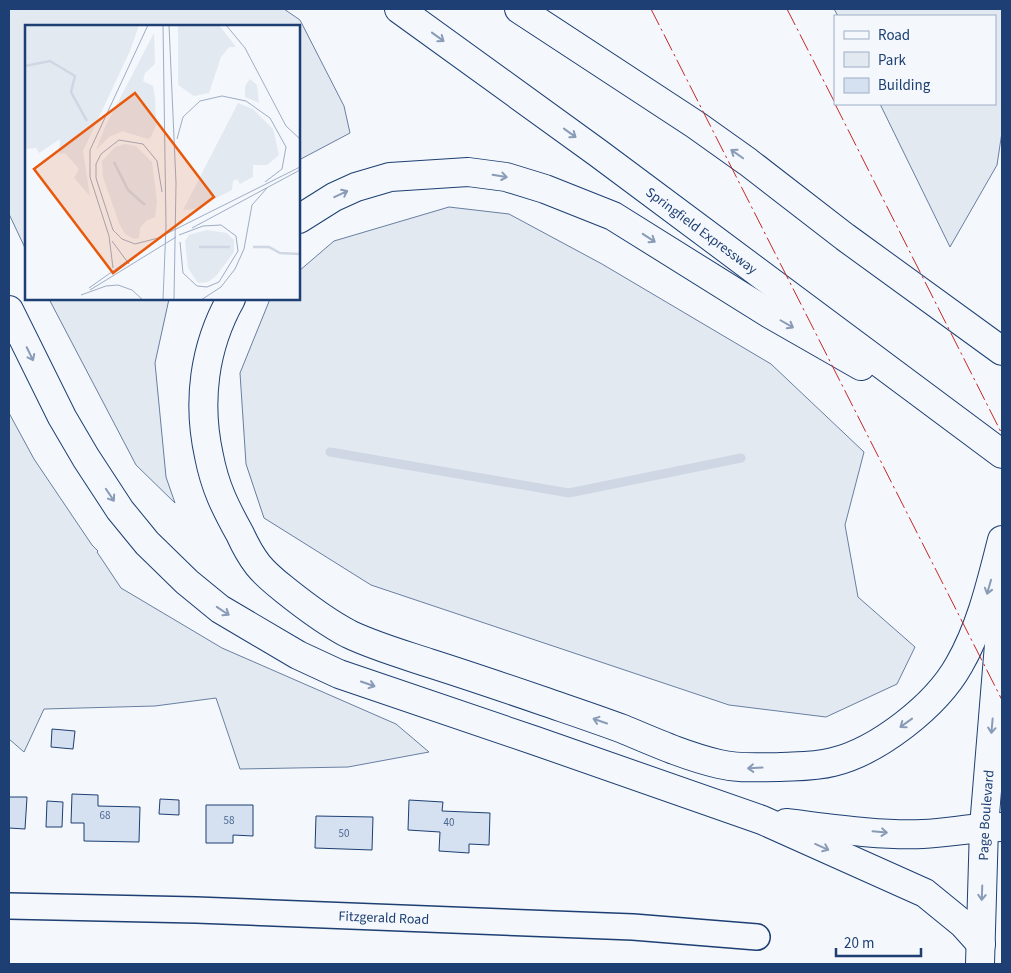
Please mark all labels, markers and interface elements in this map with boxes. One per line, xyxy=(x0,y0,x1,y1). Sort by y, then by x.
legend xyxy=(834,15,996,105)
inset map xyxy=(25,25,300,300)
text: Road xyxy=(878,25,910,46)
one-way arrow xyxy=(431,32,445,42)
text: Park xyxy=(878,50,907,71)
text: Building xyxy=(878,75,931,96)
one-way arrow xyxy=(563,127,576,138)
one-way arrow xyxy=(730,149,744,159)
one-way arrow xyxy=(491,171,507,181)
street label: Springfield Expressway xyxy=(641,183,762,280)
one-way arrow xyxy=(333,189,348,199)
one-way arrow xyxy=(642,232,656,243)
one-way arrow xyxy=(779,319,793,329)
one-way arrow xyxy=(25,347,35,362)
one-way arrow xyxy=(105,488,115,502)
one-way arrow xyxy=(984,579,994,595)
one-way arrow xyxy=(216,606,230,616)
one-way arrow xyxy=(359,680,375,689)
one-way arrow xyxy=(593,716,609,725)
one-way arrow xyxy=(900,717,913,728)
one-way arrow xyxy=(988,718,997,734)
one-way arrow xyxy=(747,763,763,772)
street label: Page Boulevard xyxy=(974,769,1000,861)
house number: 68 xyxy=(100,808,111,823)
house number: 58 xyxy=(224,813,235,828)
house number: 40 xyxy=(444,815,454,830)
house number: 50 xyxy=(339,826,349,841)
one-way arrow xyxy=(872,827,888,837)
one-way arrow xyxy=(814,843,829,853)
one-way arrow xyxy=(978,885,987,901)
street label: Fitzgerald Road xyxy=(338,907,429,930)
scale bar xyxy=(836,926,921,958)
text: 20 m xyxy=(844,933,874,954)

